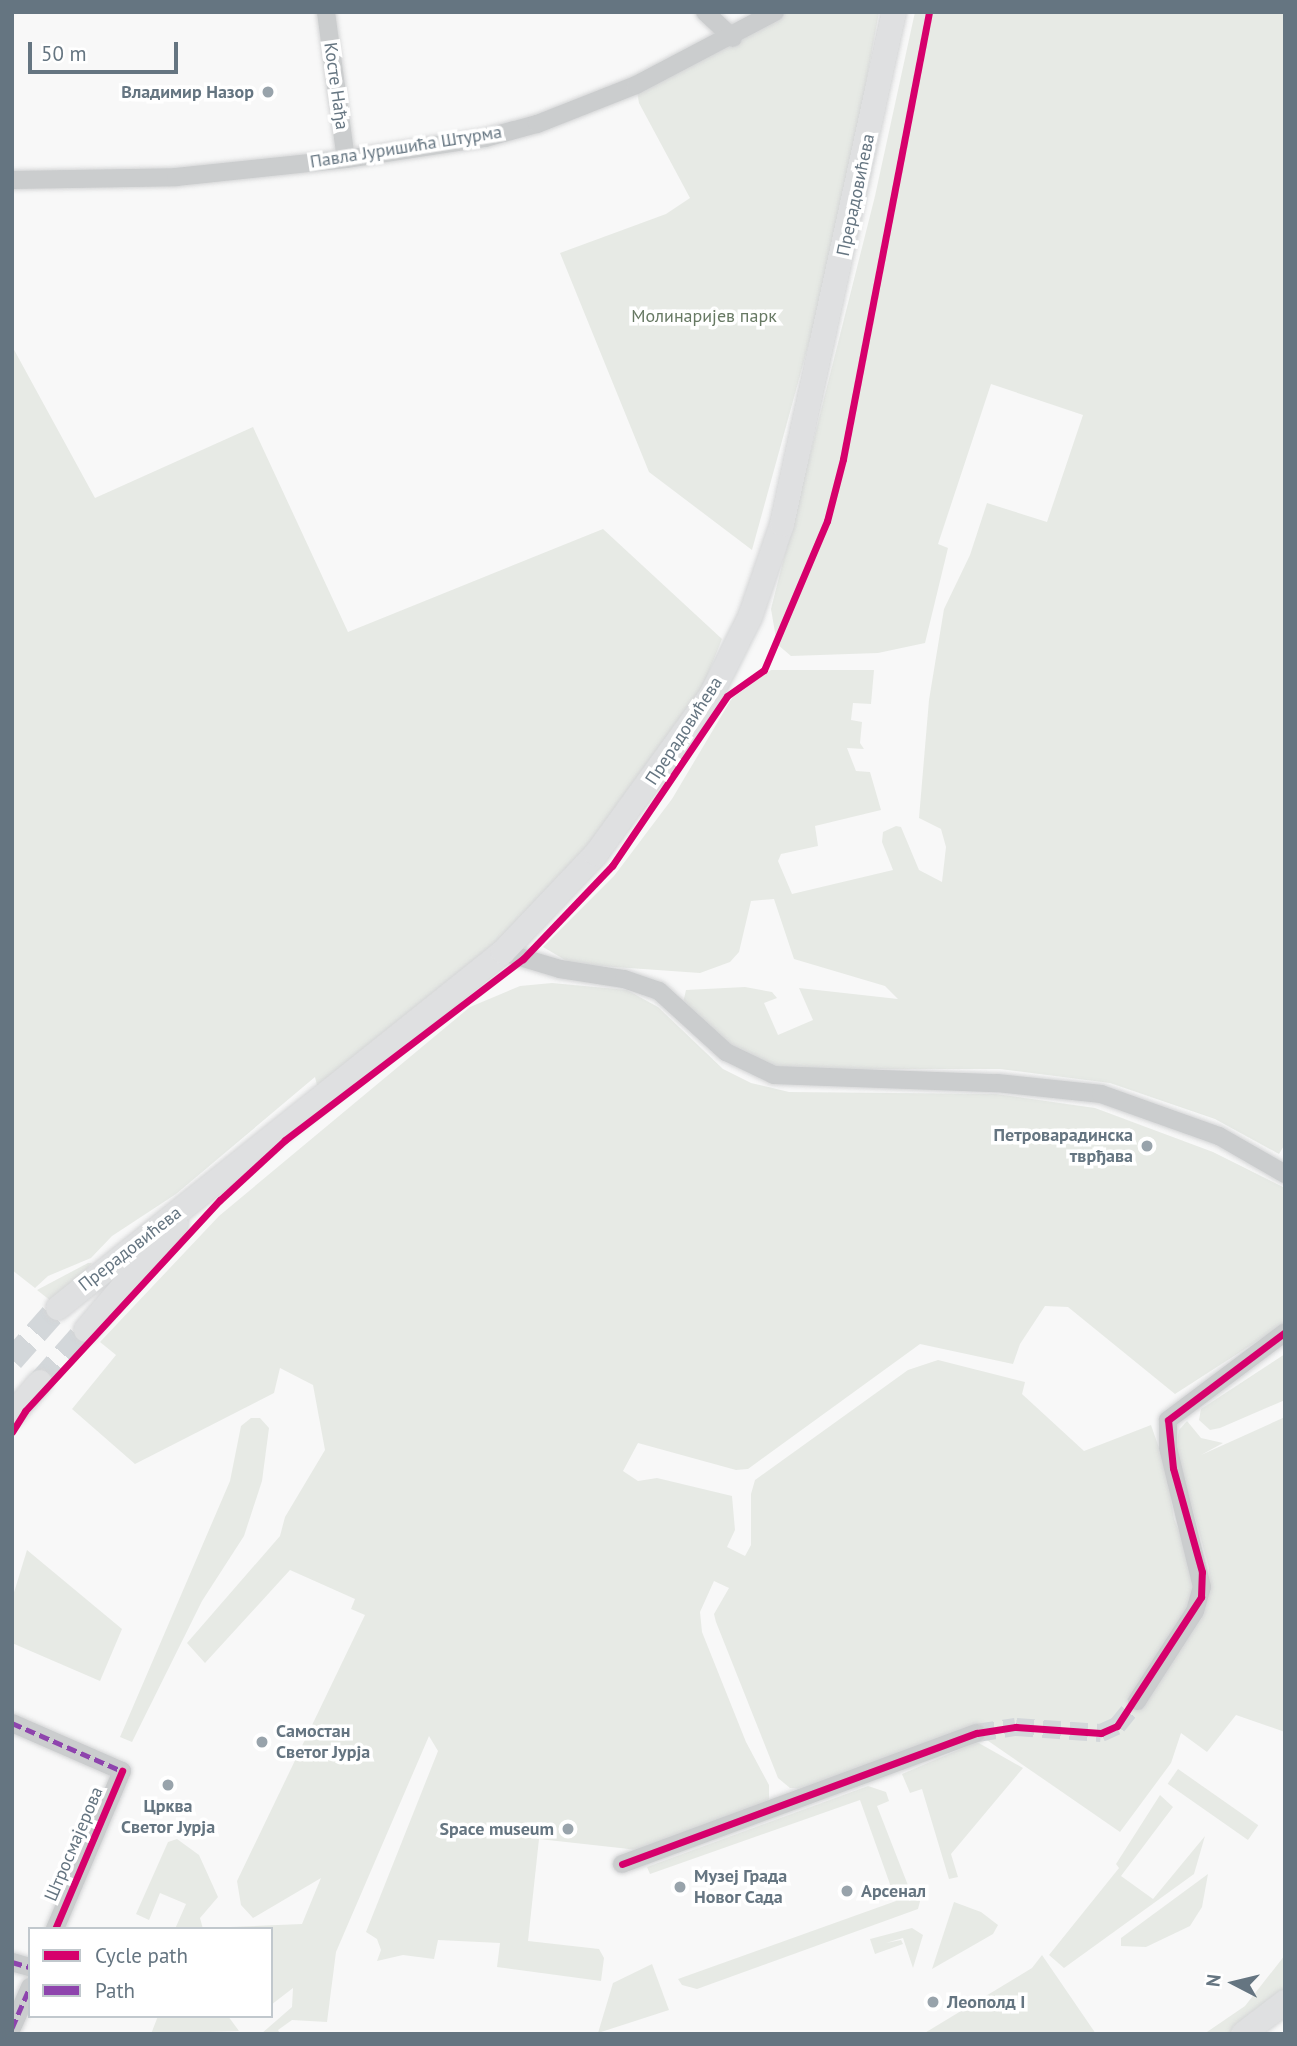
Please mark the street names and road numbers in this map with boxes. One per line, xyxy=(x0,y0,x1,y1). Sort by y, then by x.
street label: Косте Нађа xyxy=(319,41,353,131)
street label: Павла Јуришића Штурма xyxy=(308,121,504,173)
street label: Прерадовићева xyxy=(832,132,880,258)
street label: Прерадовићева xyxy=(641,673,727,789)
street label: Прерадовићева xyxy=(74,1202,186,1296)
street label: Штросмајерова xyxy=(40,1784,108,1904)

